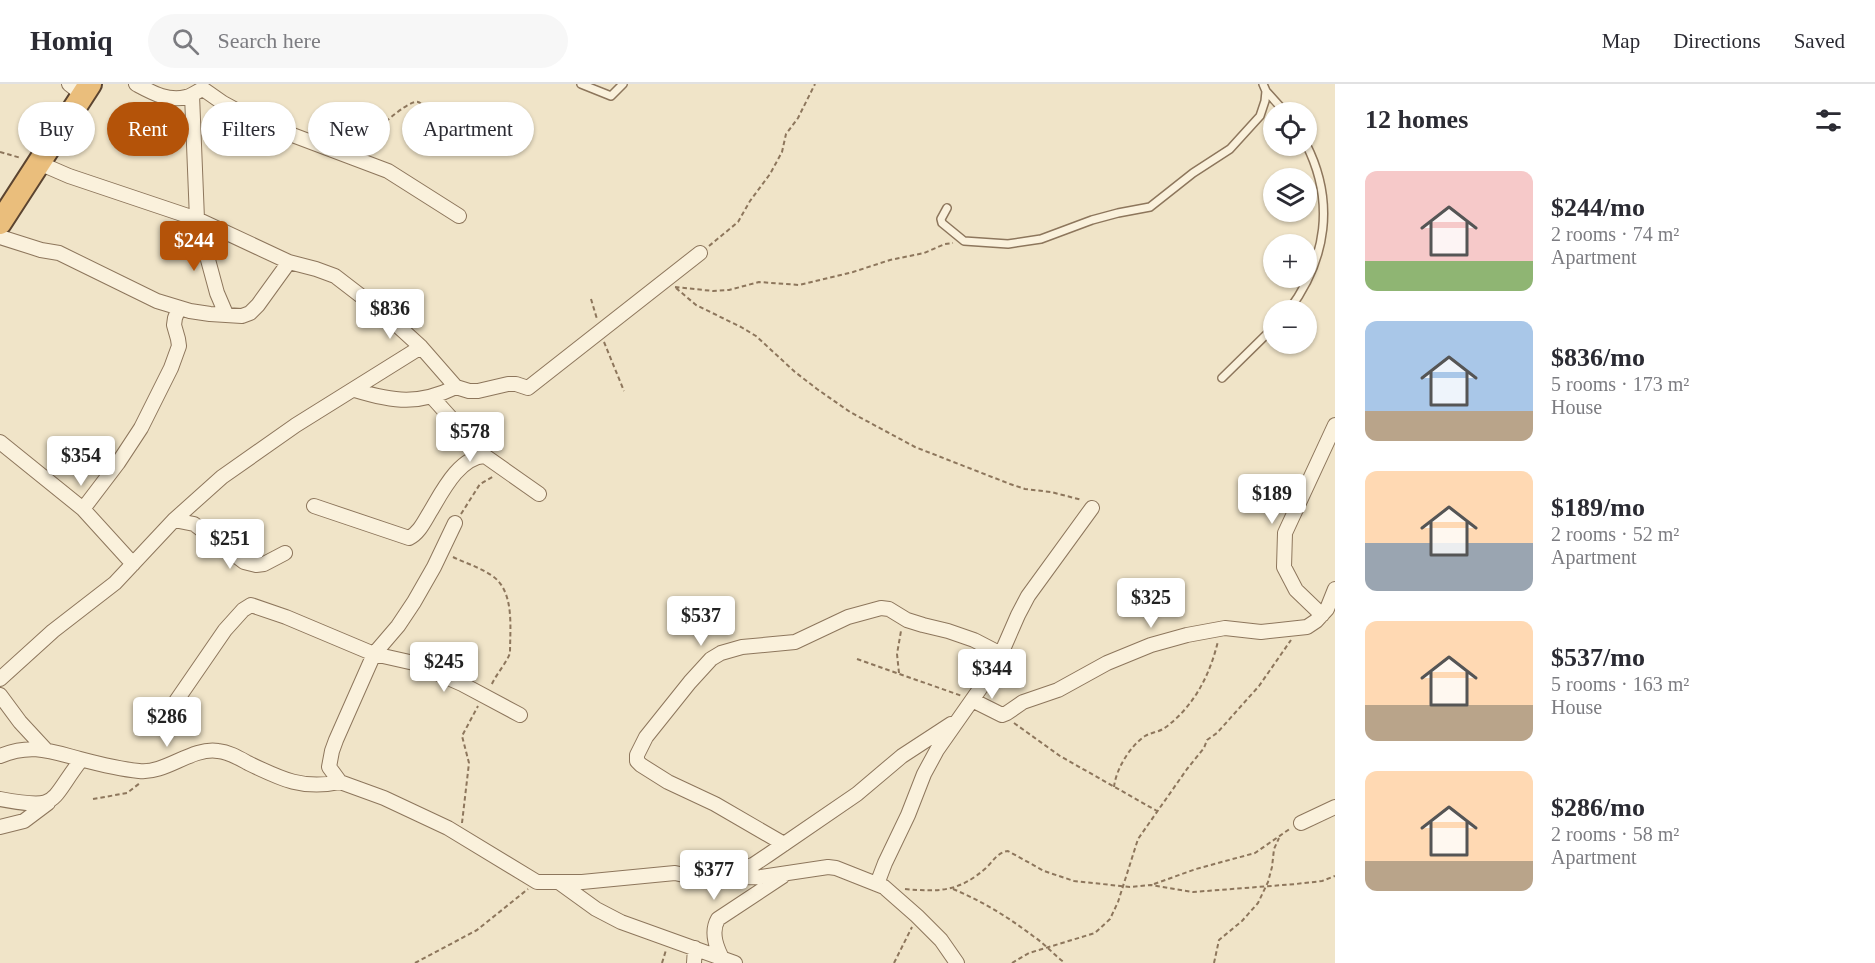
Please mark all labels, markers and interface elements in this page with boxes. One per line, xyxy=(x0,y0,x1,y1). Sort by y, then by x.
search box xyxy=(148,14,568,68)
text: Homiq xyxy=(30,25,112,56)
icon: search xyxy=(169,25,202,58)
text: Search here xyxy=(217,28,321,53)
text: Map xyxy=(1602,29,1640,53)
text: Directions xyxy=(1673,29,1761,53)
text: Saved xyxy=(1794,29,1845,53)
chip: Buy xyxy=(18,102,95,156)
chip: Rent xyxy=(107,102,189,156)
chip: Filters xyxy=(201,102,296,156)
chip: New xyxy=(308,102,390,156)
chip: Apartment xyxy=(402,102,534,156)
map controls xyxy=(1263,102,1317,354)
button: locate xyxy=(1263,102,1317,156)
icon: filters xyxy=(1812,104,1845,137)
text: 12 homes xyxy=(1365,105,1468,134)
button: layers xyxy=(1263,168,1317,222)
text: $244/mo xyxy=(1551,193,1645,222)
icon: home xyxy=(1413,195,1485,267)
pin: $244 xyxy=(158,221,230,272)
text: 2 rooms · 74 m² xyxy=(1551,223,1679,245)
text: $244 xyxy=(174,229,214,251)
button: + xyxy=(1263,234,1317,288)
text: Apartment xyxy=(1551,246,1637,268)
pin: $836 xyxy=(354,289,426,340)
text: $836 xyxy=(370,297,410,319)
button: − xyxy=(1263,300,1317,354)
text: $836/mo xyxy=(1551,343,1645,372)
icon: home xyxy=(1413,345,1485,417)
text: 5 rooms · 173 m² xyxy=(1551,373,1689,395)
text: House xyxy=(1551,396,1602,418)
pin: $578 xyxy=(434,412,506,463)
text: $578 xyxy=(450,420,490,442)
pin: $354 xyxy=(45,436,117,487)
text: $354 xyxy=(61,444,101,466)
pin: $189 xyxy=(1236,474,1308,525)
text: $189 xyxy=(1252,482,1292,504)
text: $189/mo xyxy=(1551,493,1645,522)
icon: home xyxy=(1413,495,1485,567)
pin: $251 xyxy=(194,519,266,570)
text: 2 rooms · 52 m² xyxy=(1551,523,1679,545)
text: $251 xyxy=(210,527,250,549)
text: Apartment xyxy=(1551,546,1637,568)
pin: $325 xyxy=(1115,578,1187,629)
text: $325 xyxy=(1131,586,1171,608)
pin: $537 xyxy=(665,596,737,647)
text: $537 xyxy=(681,604,721,626)
pin: $245 xyxy=(408,642,480,693)
text: $537/mo xyxy=(1551,643,1645,672)
icon: home xyxy=(1413,645,1485,717)
pin: $344 xyxy=(956,649,1028,700)
text: $245 xyxy=(424,650,464,672)
text: $344 xyxy=(972,657,1012,679)
text: 5 rooms · 163 m² xyxy=(1551,673,1689,695)
text: House xyxy=(1551,696,1602,718)
pin: $286 xyxy=(131,697,203,748)
text: $286 xyxy=(147,705,187,727)
text: $286/mo xyxy=(1551,793,1645,822)
icon: home xyxy=(1413,795,1485,867)
text: 2 rooms · 58 m² xyxy=(1551,823,1679,845)
text: Apartment xyxy=(1551,846,1637,868)
pin: $377 xyxy=(678,850,750,901)
text: $377 xyxy=(694,858,734,880)

